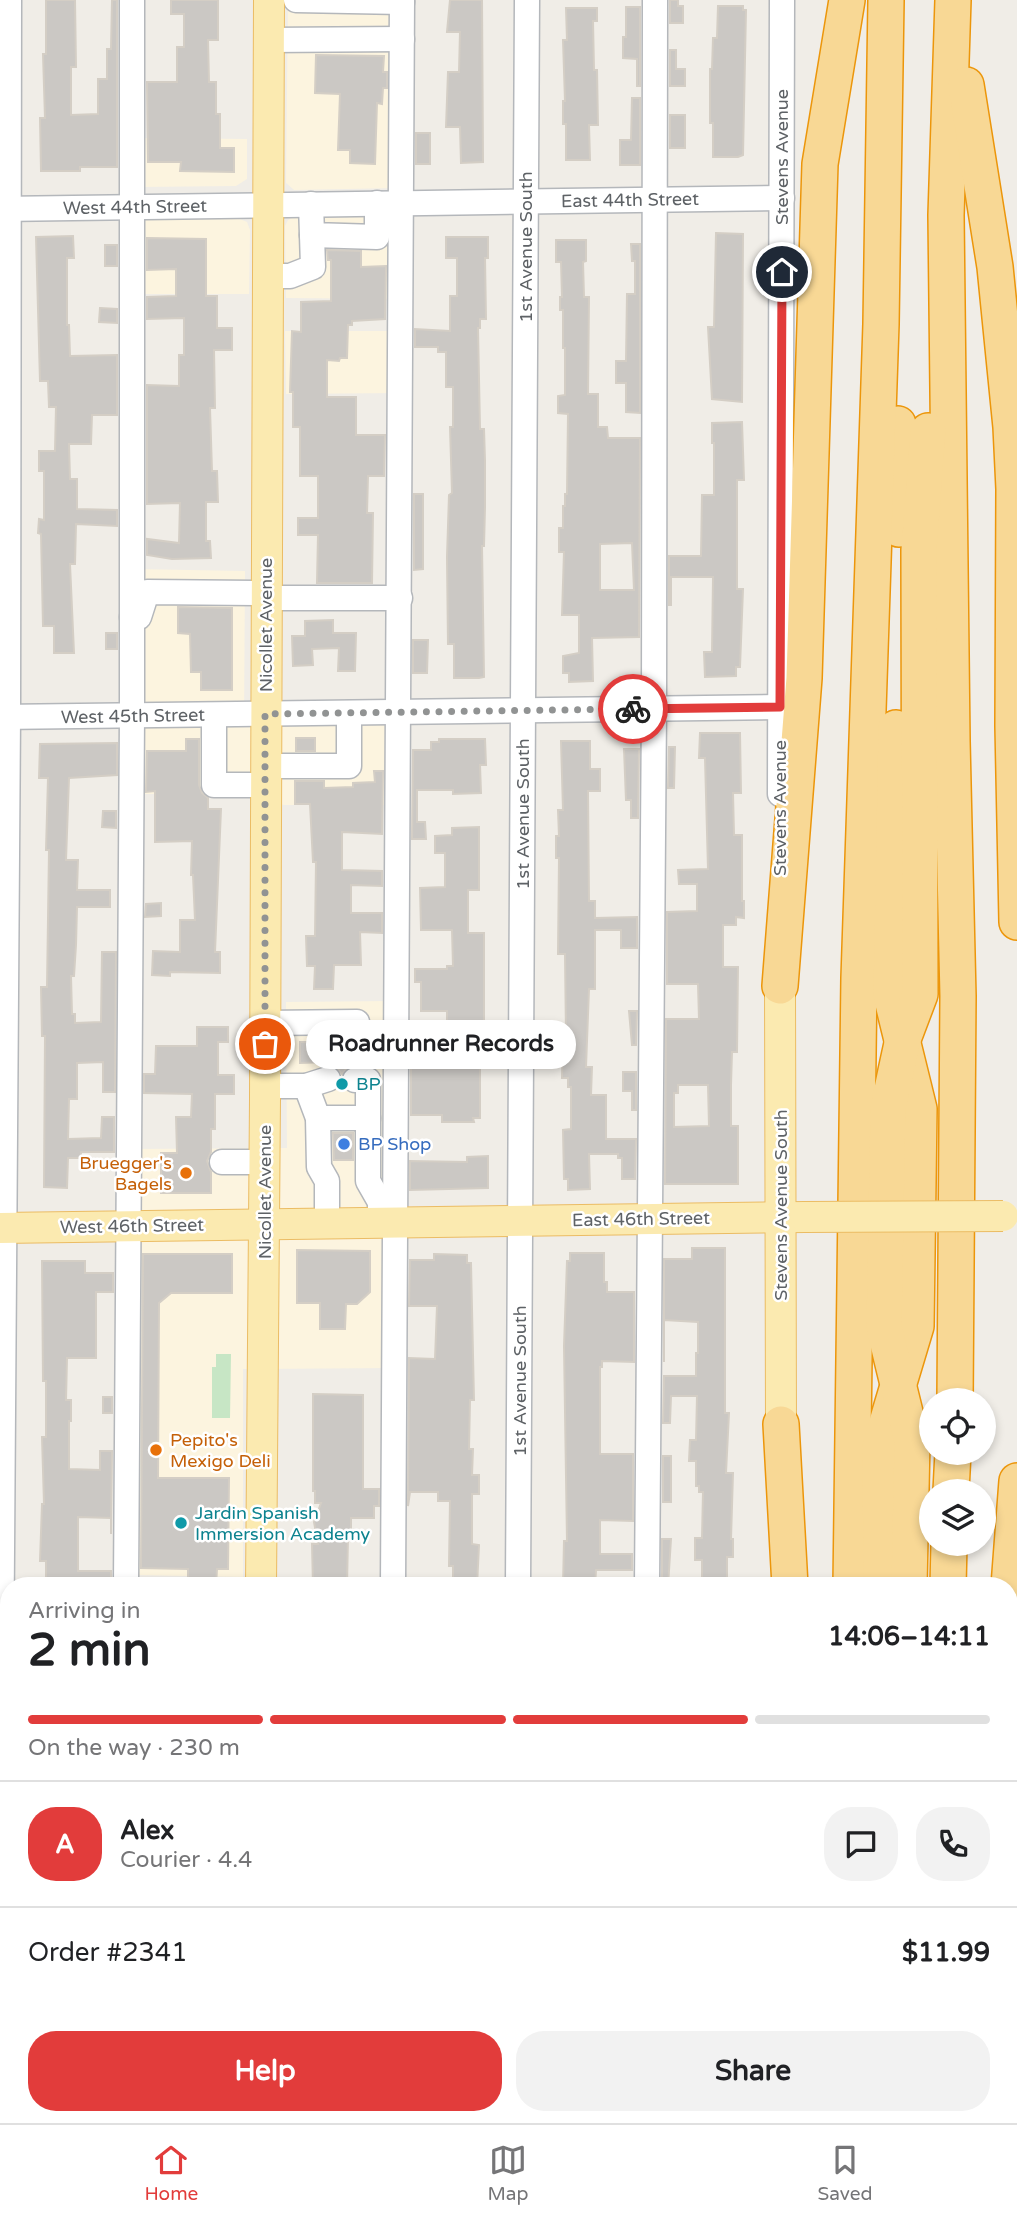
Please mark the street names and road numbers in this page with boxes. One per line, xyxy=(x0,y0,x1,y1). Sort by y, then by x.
street label: Stevens Avenue xyxy=(771,89,793,225)
street label: 1st Avenue South xyxy=(515,171,537,323)
street label: East 44th Street xyxy=(561,188,699,212)
street label: West 44th Street xyxy=(63,195,207,219)
street label: Nicollet Avenue xyxy=(255,558,277,692)
street label: West 45th Street xyxy=(61,704,205,728)
street label: 1st Avenue South xyxy=(512,738,534,890)
street label: Stevens Avenue xyxy=(769,740,791,876)
street label: Stevens Avenue South xyxy=(770,1109,792,1301)
street label: Nicollet Avenue xyxy=(254,1125,276,1259)
street label: East 46th Street xyxy=(572,1207,710,1231)
street label: West 46th Street xyxy=(60,1214,204,1238)
street label: 1st Avenue South xyxy=(509,1305,531,1457)

